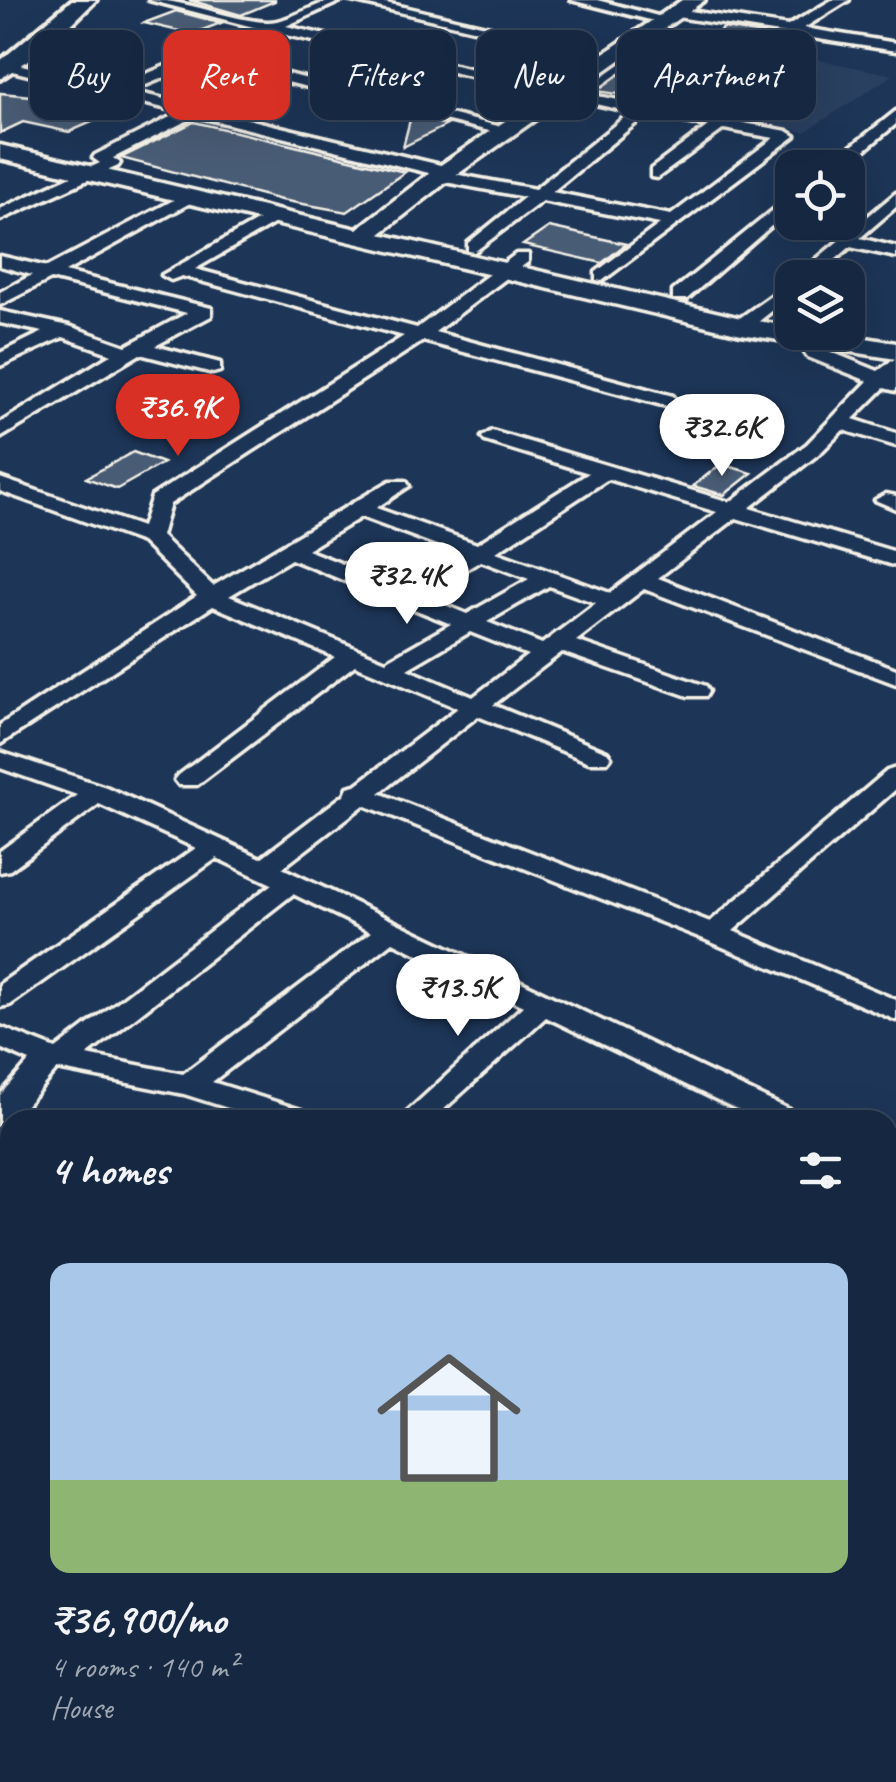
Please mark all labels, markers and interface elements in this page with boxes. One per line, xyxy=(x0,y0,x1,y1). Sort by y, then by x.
chip: Buy xyxy=(30,30,143,120)
chip: Rent xyxy=(163,30,290,120)
chip: Filters xyxy=(310,30,456,120)
chip: New xyxy=(476,30,597,120)
chip: Apartment xyxy=(617,30,816,120)
map controls xyxy=(775,150,865,350)
button: locate xyxy=(775,150,865,240)
button: layers xyxy=(775,260,865,350)
pin: ₹36.9K xyxy=(97,374,259,459)
text: ₹36.9K xyxy=(138,386,218,427)
pin: ₹32.6K xyxy=(641,394,803,479)
text: ₹32.6K xyxy=(682,406,762,447)
pin: ₹32.4K xyxy=(326,542,488,627)
text: ₹32.4K xyxy=(367,554,447,595)
pin: ₹13.5K xyxy=(377,954,539,1039)
text: ₹13.5K xyxy=(418,966,498,1007)
icon: filters xyxy=(793,1143,848,1198)
text: 4 homes xyxy=(50,1144,169,1197)
icon: home xyxy=(359,1328,539,1508)
text: ₹36,900/mo xyxy=(50,1593,226,1646)
text: 4 rooms · 140 m² xyxy=(50,1646,237,1687)
text: House xyxy=(50,1687,112,1728)

